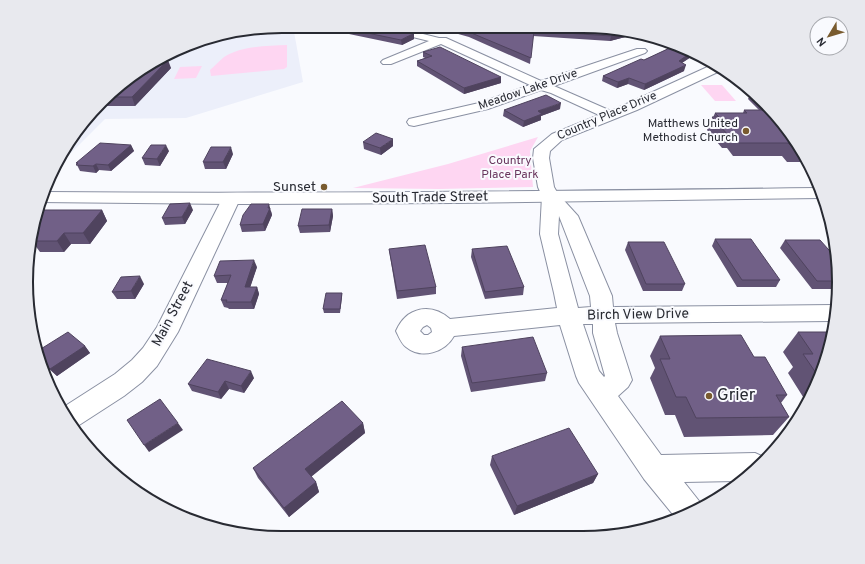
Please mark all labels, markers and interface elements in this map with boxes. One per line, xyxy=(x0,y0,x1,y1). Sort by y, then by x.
north arrow xyxy=(809,16,849,56)
text: N xyxy=(814,34,830,49)
street label: Meadow Lake Drive xyxy=(476,66,580,114)
street label: Country Place Drive xyxy=(555,88,659,144)
place label: Matthews United Methodist Church xyxy=(643,116,738,146)
marker: Matthews United Methodist Church xyxy=(741,126,751,136)
park label: Country Place Park xyxy=(481,153,539,183)
place label: Sunset xyxy=(273,179,316,196)
marker: Sunset xyxy=(319,182,329,192)
street label: South Trade Street xyxy=(372,188,488,208)
street label: Main Street xyxy=(149,278,197,350)
street label: Birch View Drive xyxy=(587,306,689,324)
place label: Grier xyxy=(717,385,756,407)
marker: Grier xyxy=(704,391,714,401)

